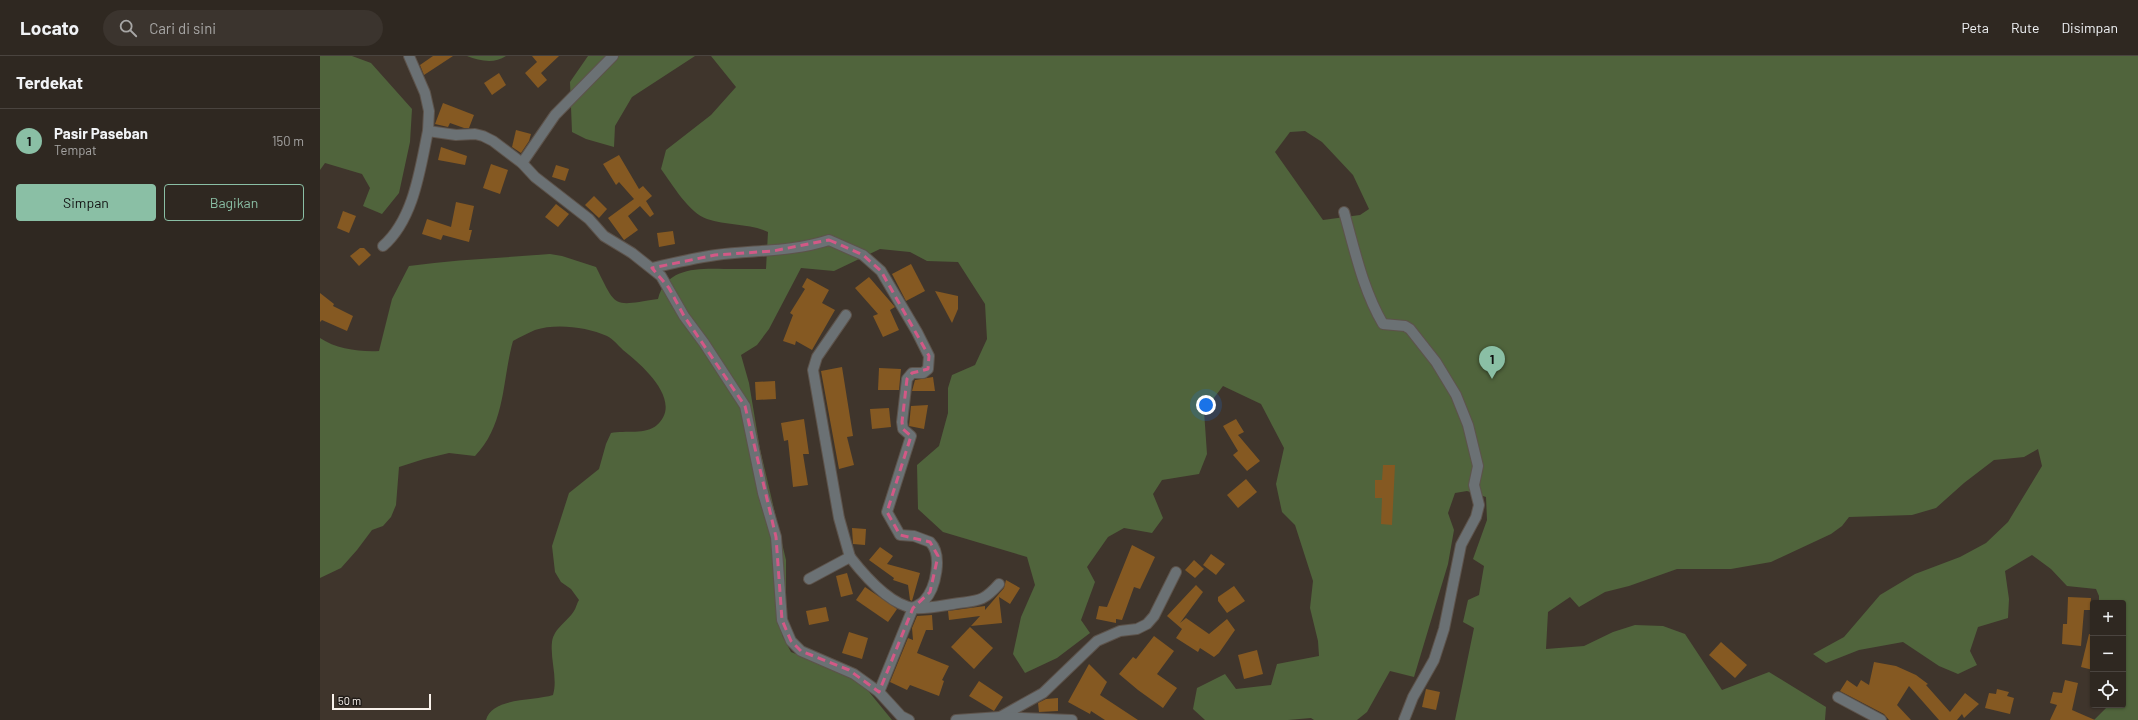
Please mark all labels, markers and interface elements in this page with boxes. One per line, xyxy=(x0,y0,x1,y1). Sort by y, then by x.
search box xyxy=(103,10,383,46)
text: Locato xyxy=(20,16,79,39)
icon: search xyxy=(117,17,139,39)
text: Cari di sini xyxy=(149,19,216,37)
text: Peta xyxy=(1961,19,1989,36)
text: Rute xyxy=(2011,19,2039,36)
text: Disimpan xyxy=(2061,19,2118,36)
text: Terdekat xyxy=(16,72,83,92)
text: Pasir Paseban xyxy=(54,124,148,142)
text: 1 xyxy=(27,133,31,149)
text: 150 m xyxy=(272,133,304,149)
text: Tempat xyxy=(54,142,97,158)
button: Simpan xyxy=(16,184,156,221)
button: Bagikan xyxy=(164,184,304,221)
pin: 1 xyxy=(1479,346,1505,379)
your location xyxy=(1196,395,1216,415)
map controls xyxy=(2090,600,2126,708)
button: + xyxy=(2090,600,2126,636)
button: − xyxy=(2090,636,2126,672)
button: locate xyxy=(2090,672,2126,708)
scale bar xyxy=(332,692,431,711)
text: 50 m xyxy=(338,694,361,707)

